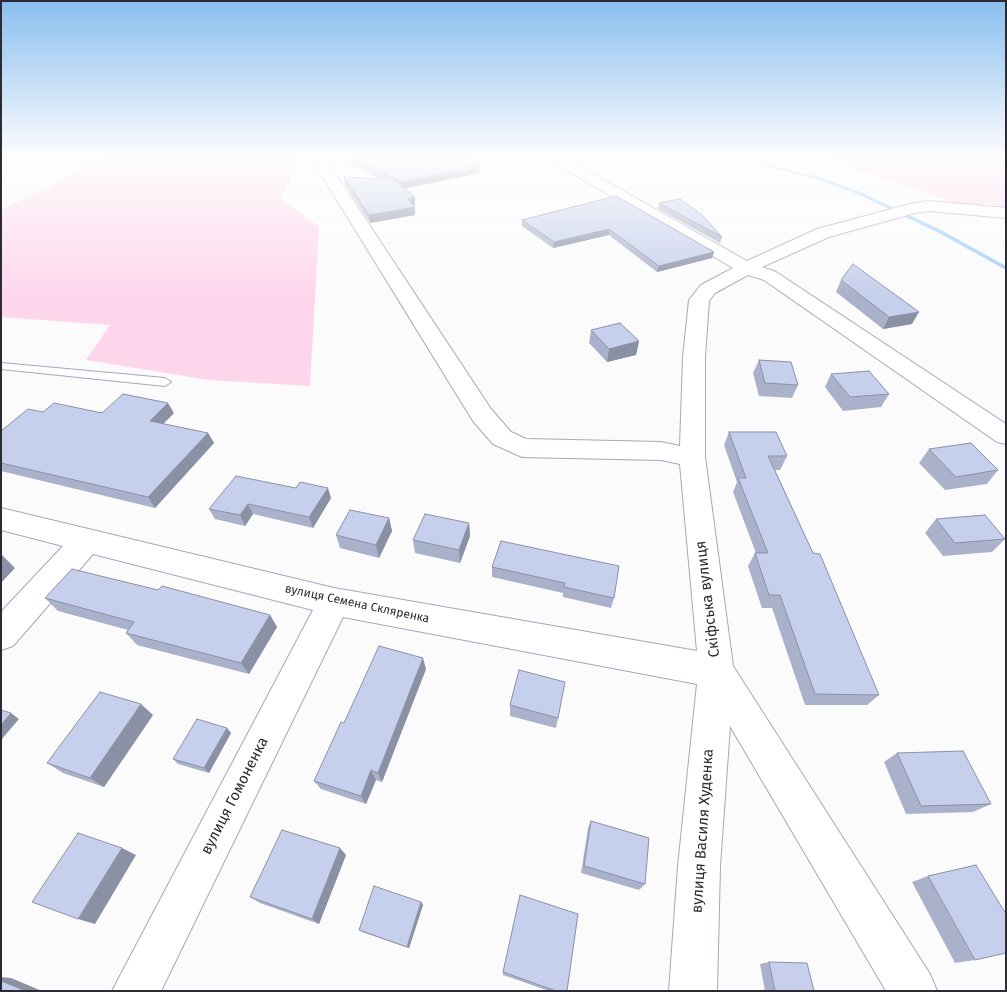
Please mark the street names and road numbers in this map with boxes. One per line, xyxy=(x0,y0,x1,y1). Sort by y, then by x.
street label: Скіфська вулиця xyxy=(692,540,724,658)
street label: вулиця Семена Скляренка xyxy=(283,582,431,626)
street label: вулиця Гомоненка xyxy=(198,734,272,858)
street label: вулиця Василя Худенка xyxy=(688,748,718,914)

